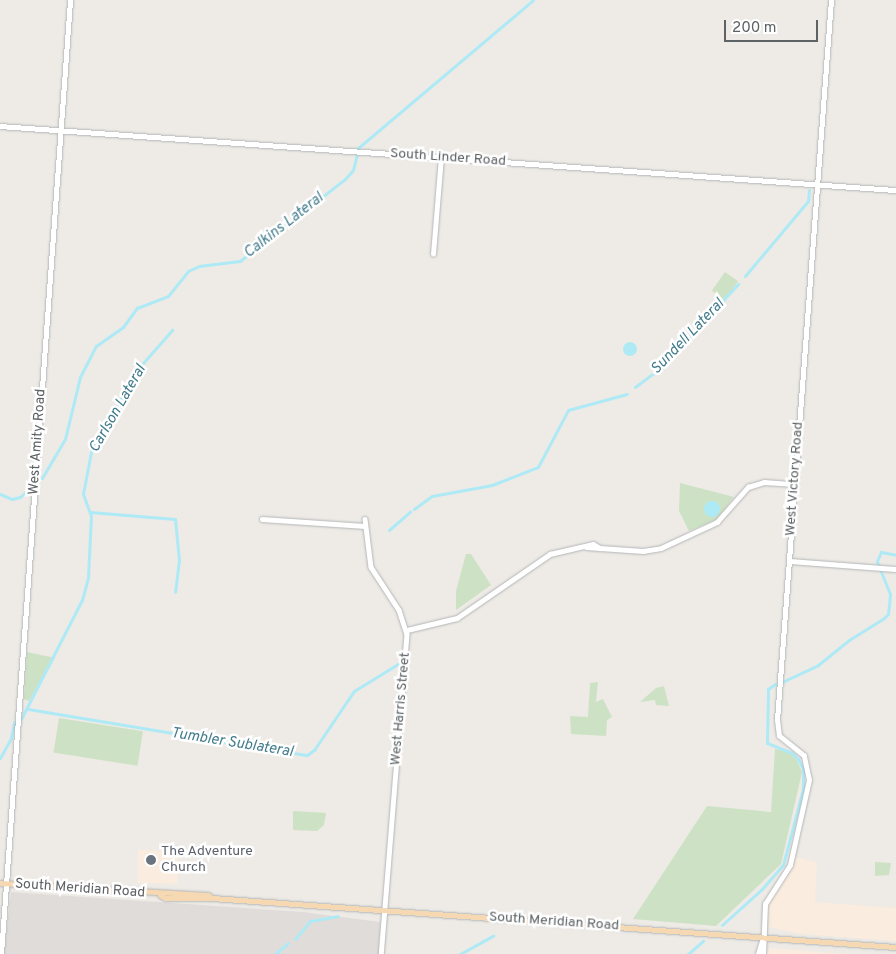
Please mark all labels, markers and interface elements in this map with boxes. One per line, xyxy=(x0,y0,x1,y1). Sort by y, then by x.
scale bar xyxy=(726,10,820,42)
text: 200 m xyxy=(732,19,777,38)
street label: South Linder Road xyxy=(389,146,507,170)
water label: Calkins Lateral xyxy=(241,189,327,263)
water label: Sundell Lateral xyxy=(648,296,728,378)
water label: Carlson Lateral xyxy=(86,362,150,456)
street label: West Amity Road xyxy=(26,388,50,496)
street label: West Victory Road xyxy=(783,421,807,537)
street label: West Harris Street xyxy=(388,652,414,766)
water label: Tumbler Sublateral xyxy=(170,724,294,762)
place label: The Adventure Church xyxy=(161,844,253,876)
marker: The Adventure Church xyxy=(145,854,157,866)
street label: South Meridian Road xyxy=(14,876,146,902)
street label: South Meridian Road xyxy=(488,909,620,935)

